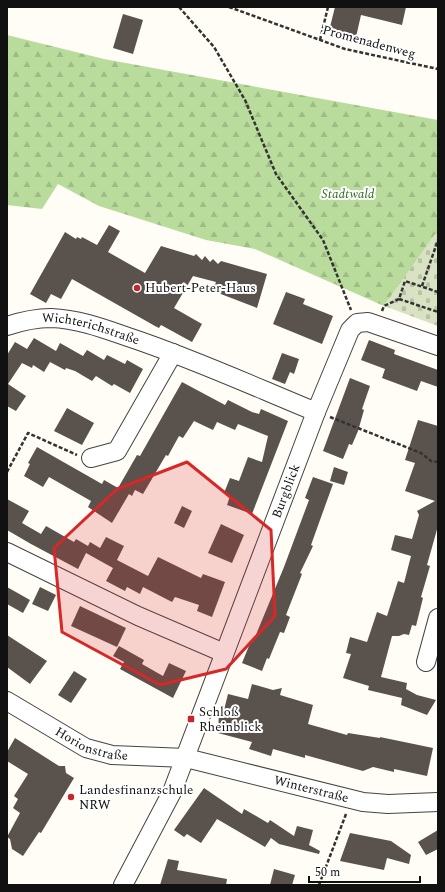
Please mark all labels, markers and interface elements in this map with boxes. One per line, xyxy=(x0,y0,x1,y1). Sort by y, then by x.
street label: Promenadenweg xyxy=(320,20,418,64)
park label: Stadtwald xyxy=(322,184,375,204)
place label: Hubert-Peter-Haus xyxy=(145,278,256,298)
marker: Hubert-Peter-Haus xyxy=(132,283,142,293)
street label: Wichterichstraße xyxy=(42,308,142,350)
street label: Burgblick xyxy=(267,461,305,521)
place label: Schloß Rheinblick xyxy=(199,702,262,737)
marker: Schloß Rheinblick xyxy=(186,714,196,724)
street label: Horionstraße xyxy=(51,722,128,766)
street label: Winterstraße xyxy=(272,770,351,808)
place label: Landesfinanzschule NRW xyxy=(79,780,193,815)
marker: Landesfinanzschule NRW xyxy=(66,792,76,802)
scale bar xyxy=(309,858,420,884)
text: 50 m xyxy=(315,863,340,882)

